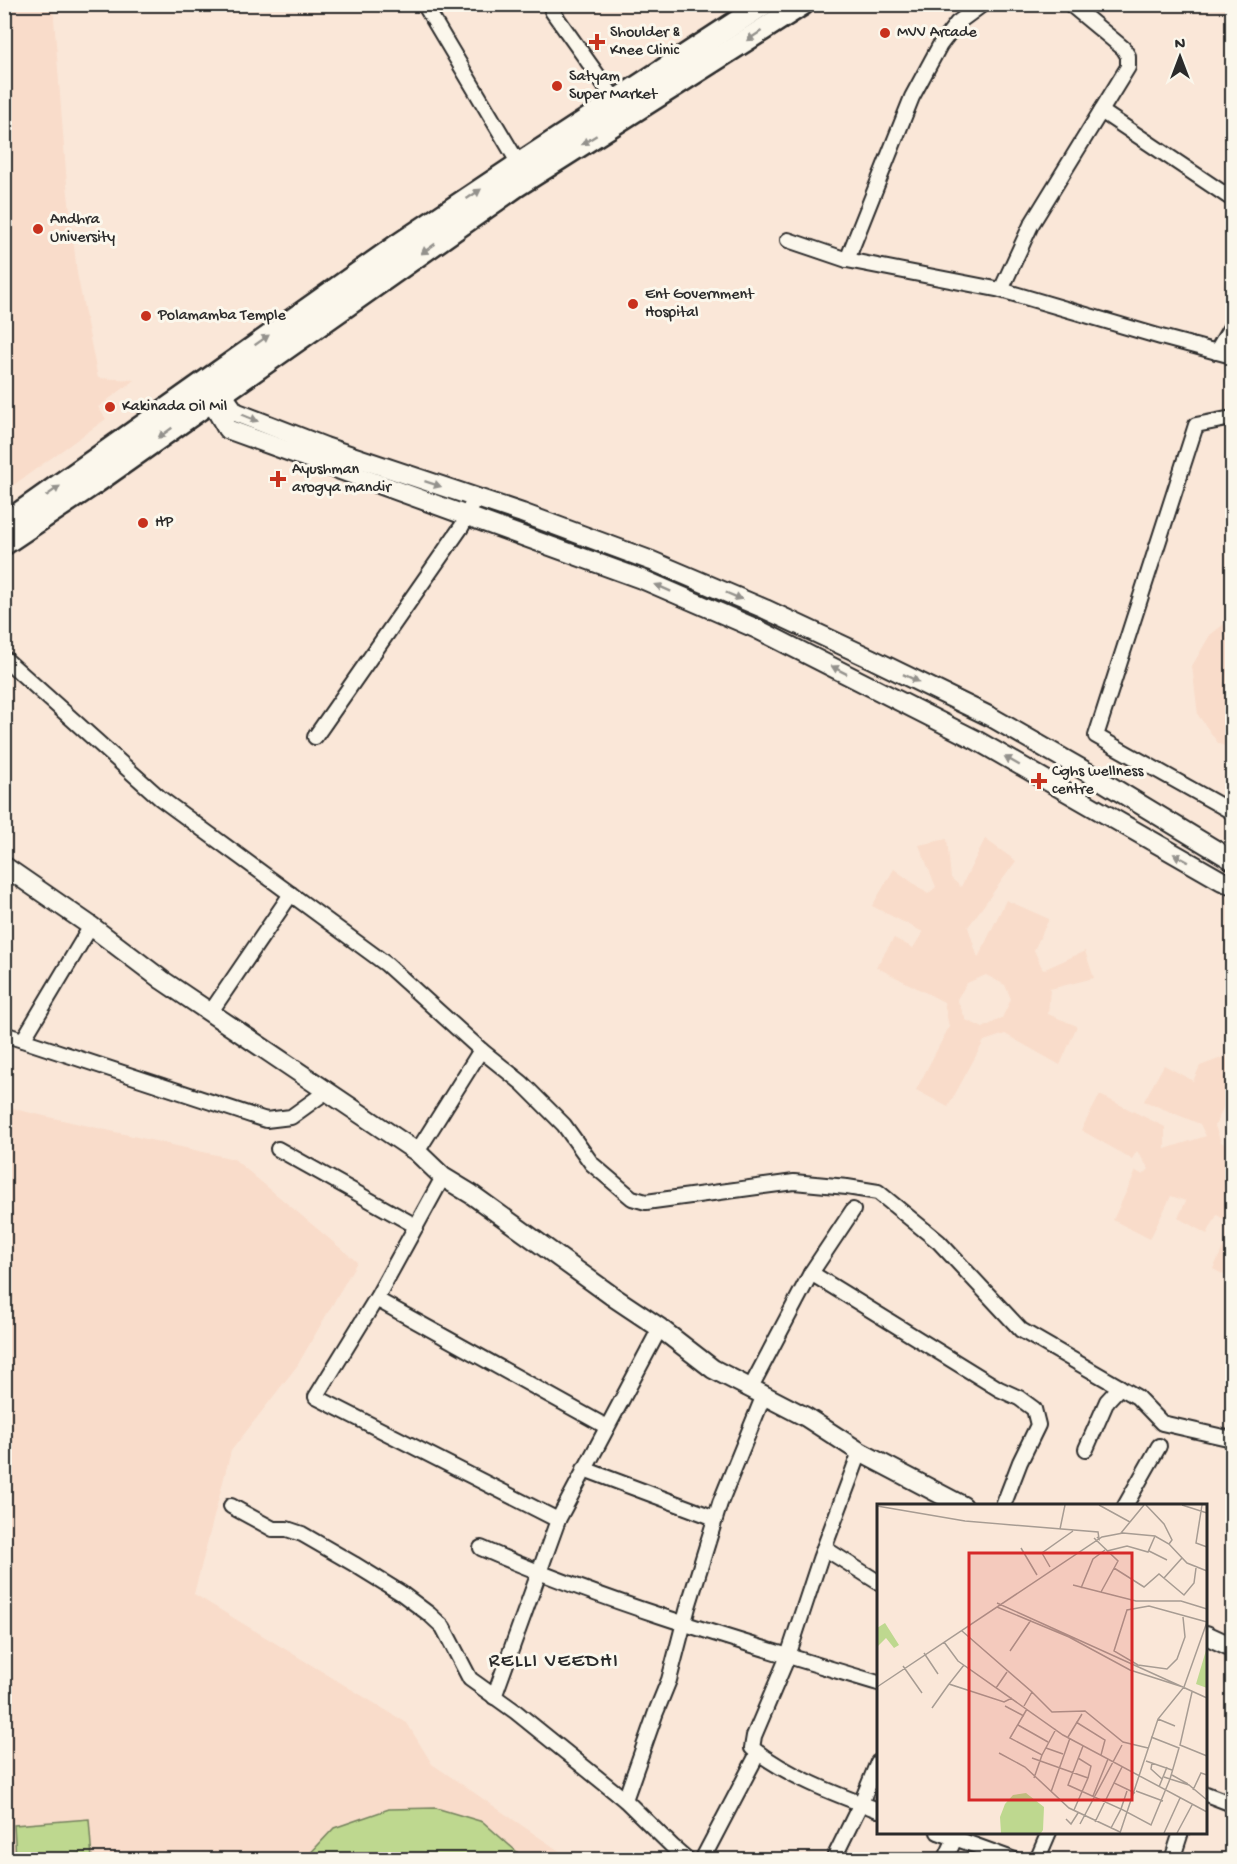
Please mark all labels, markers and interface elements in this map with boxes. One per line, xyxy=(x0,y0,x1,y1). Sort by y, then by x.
place label: Shoulder & Knee Clinic xyxy=(610,24,680,61)
place label: MVV Arcade xyxy=(897,24,977,43)
marker: MVV Arcade xyxy=(878,26,892,40)
north arrow xyxy=(1150,27,1210,87)
one-way arrow xyxy=(746,30,762,41)
marker: Shoulder & Knee Clinic xyxy=(588,33,606,51)
text: N xyxy=(1175,36,1186,55)
place label: Satyam Super Market xyxy=(569,68,659,105)
marker: Satyam Super Market xyxy=(550,79,564,93)
one-way arrow xyxy=(581,135,598,146)
one-way arrow xyxy=(466,188,482,200)
place label: Andhra University xyxy=(50,211,115,248)
marker: Andhra University xyxy=(31,222,45,236)
one-way arrow xyxy=(420,243,436,255)
place label: Ent Government Hospital xyxy=(645,286,755,323)
marker: Ent Government Hospital xyxy=(626,297,640,311)
place label: Polamamba Temple xyxy=(157,307,286,326)
marker: Polamamba Temple xyxy=(139,309,153,323)
one-way arrow xyxy=(253,334,269,346)
place label: Kakinada Oil Mil xyxy=(122,398,227,417)
marker: Kakinada Oil Mil xyxy=(103,400,117,414)
one-way arrow xyxy=(241,414,259,423)
one-way arrow xyxy=(157,427,172,439)
place label: Ayushman arogya mandir xyxy=(292,461,392,498)
marker: Ayushman arogya mandir xyxy=(269,470,287,488)
one-way arrow xyxy=(425,479,443,489)
one-way arrow xyxy=(44,485,60,497)
place label: HP xyxy=(155,514,173,533)
marker: HP xyxy=(136,516,150,530)
one-way arrow xyxy=(653,583,671,593)
one-way arrow xyxy=(725,592,743,601)
one-way arrow xyxy=(830,666,848,676)
one-way arrow xyxy=(902,673,919,683)
one-way arrow xyxy=(1004,755,1020,766)
place label: Cghs wellness centre xyxy=(1052,763,1145,800)
marker: Cghs wellness centre xyxy=(1030,772,1048,790)
one-way arrow xyxy=(1172,853,1189,863)
inset map xyxy=(877,1504,1207,1834)
district label: RELLI VEEDHI xyxy=(489,1651,619,1674)

